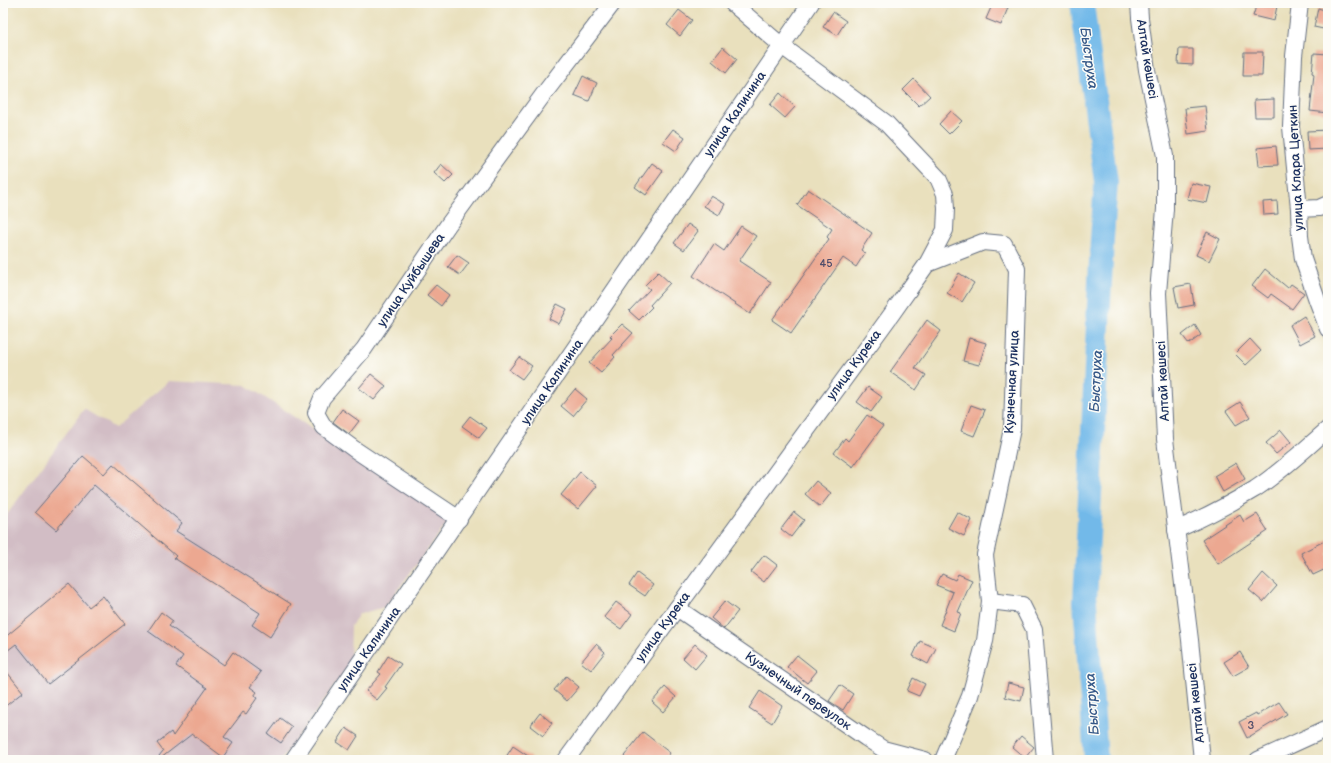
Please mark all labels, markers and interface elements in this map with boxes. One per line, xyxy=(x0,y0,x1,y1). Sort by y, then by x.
street label: Алтай көшесі xyxy=(1133,17,1161,100)
water label: Быструха xyxy=(1076,26,1102,90)
street label: улица Калинина xyxy=(700,68,770,160)
street label: улица Клара Цеткин xyxy=(1285,105,1307,231)
street label: улица Куйбышева xyxy=(374,230,448,330)
house number: 45 xyxy=(819,257,833,270)
street label: улица Курека xyxy=(823,327,885,403)
street label: Кузнечная улица xyxy=(1001,329,1023,434)
street label: улица Калинина xyxy=(517,336,587,428)
street label: Алтай көшесі xyxy=(1153,340,1173,423)
water label: Быструха xyxy=(1086,350,1106,412)
street label: улица Курека xyxy=(632,589,694,665)
street label: улица Калинина xyxy=(334,603,404,694)
street label: Кузнечный переулок xyxy=(742,648,854,734)
street label: Алтай көшесі xyxy=(1184,662,1208,745)
water label: Быструха xyxy=(1081,672,1103,736)
house number: 3 xyxy=(1248,719,1255,732)

